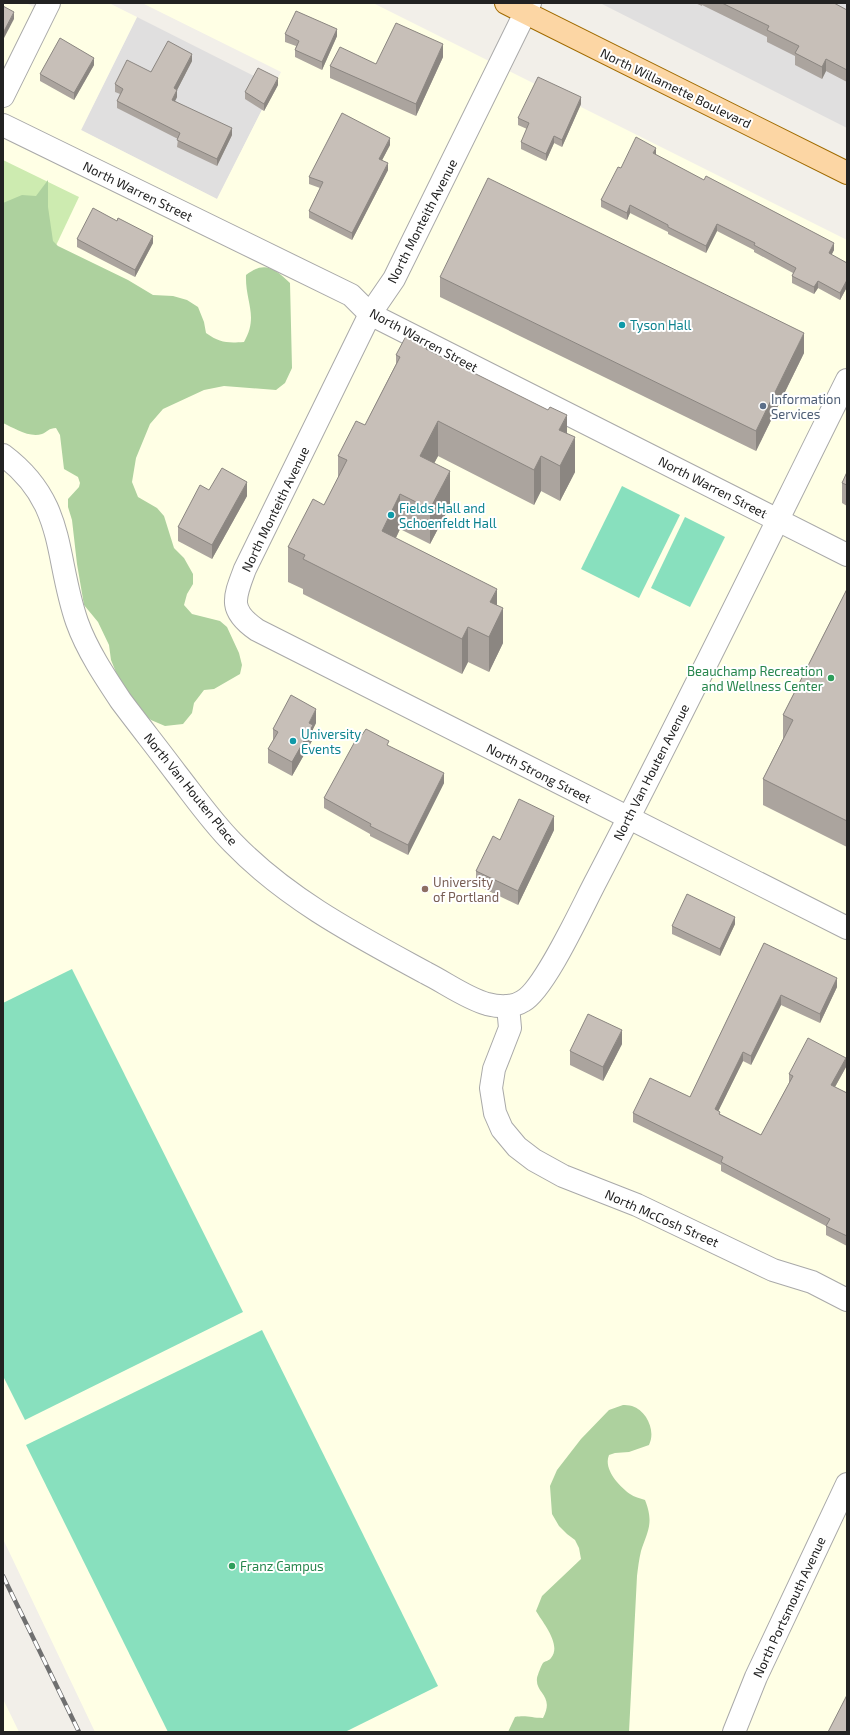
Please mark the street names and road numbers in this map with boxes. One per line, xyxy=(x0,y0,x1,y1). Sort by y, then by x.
street label: North Willamette Boulevard xyxy=(598,44,754,132)
street label: North Monteith Avenue xyxy=(384,156,460,286)
street label: North Warren Street xyxy=(81,157,196,225)
street label: North Warren Street xyxy=(367,305,481,375)
street label: North Monteith Avenue xyxy=(238,444,312,574)
street label: North Warren Street xyxy=(656,453,770,521)
street label: North Van Houten Avenue xyxy=(610,701,692,843)
street label: North Van Houten Place xyxy=(141,730,241,848)
street label: North Strong Street xyxy=(484,740,594,806)
street label: North McCosh Street xyxy=(603,1186,721,1250)
street label: North Portsmouth Avenue xyxy=(749,1534,829,1680)

